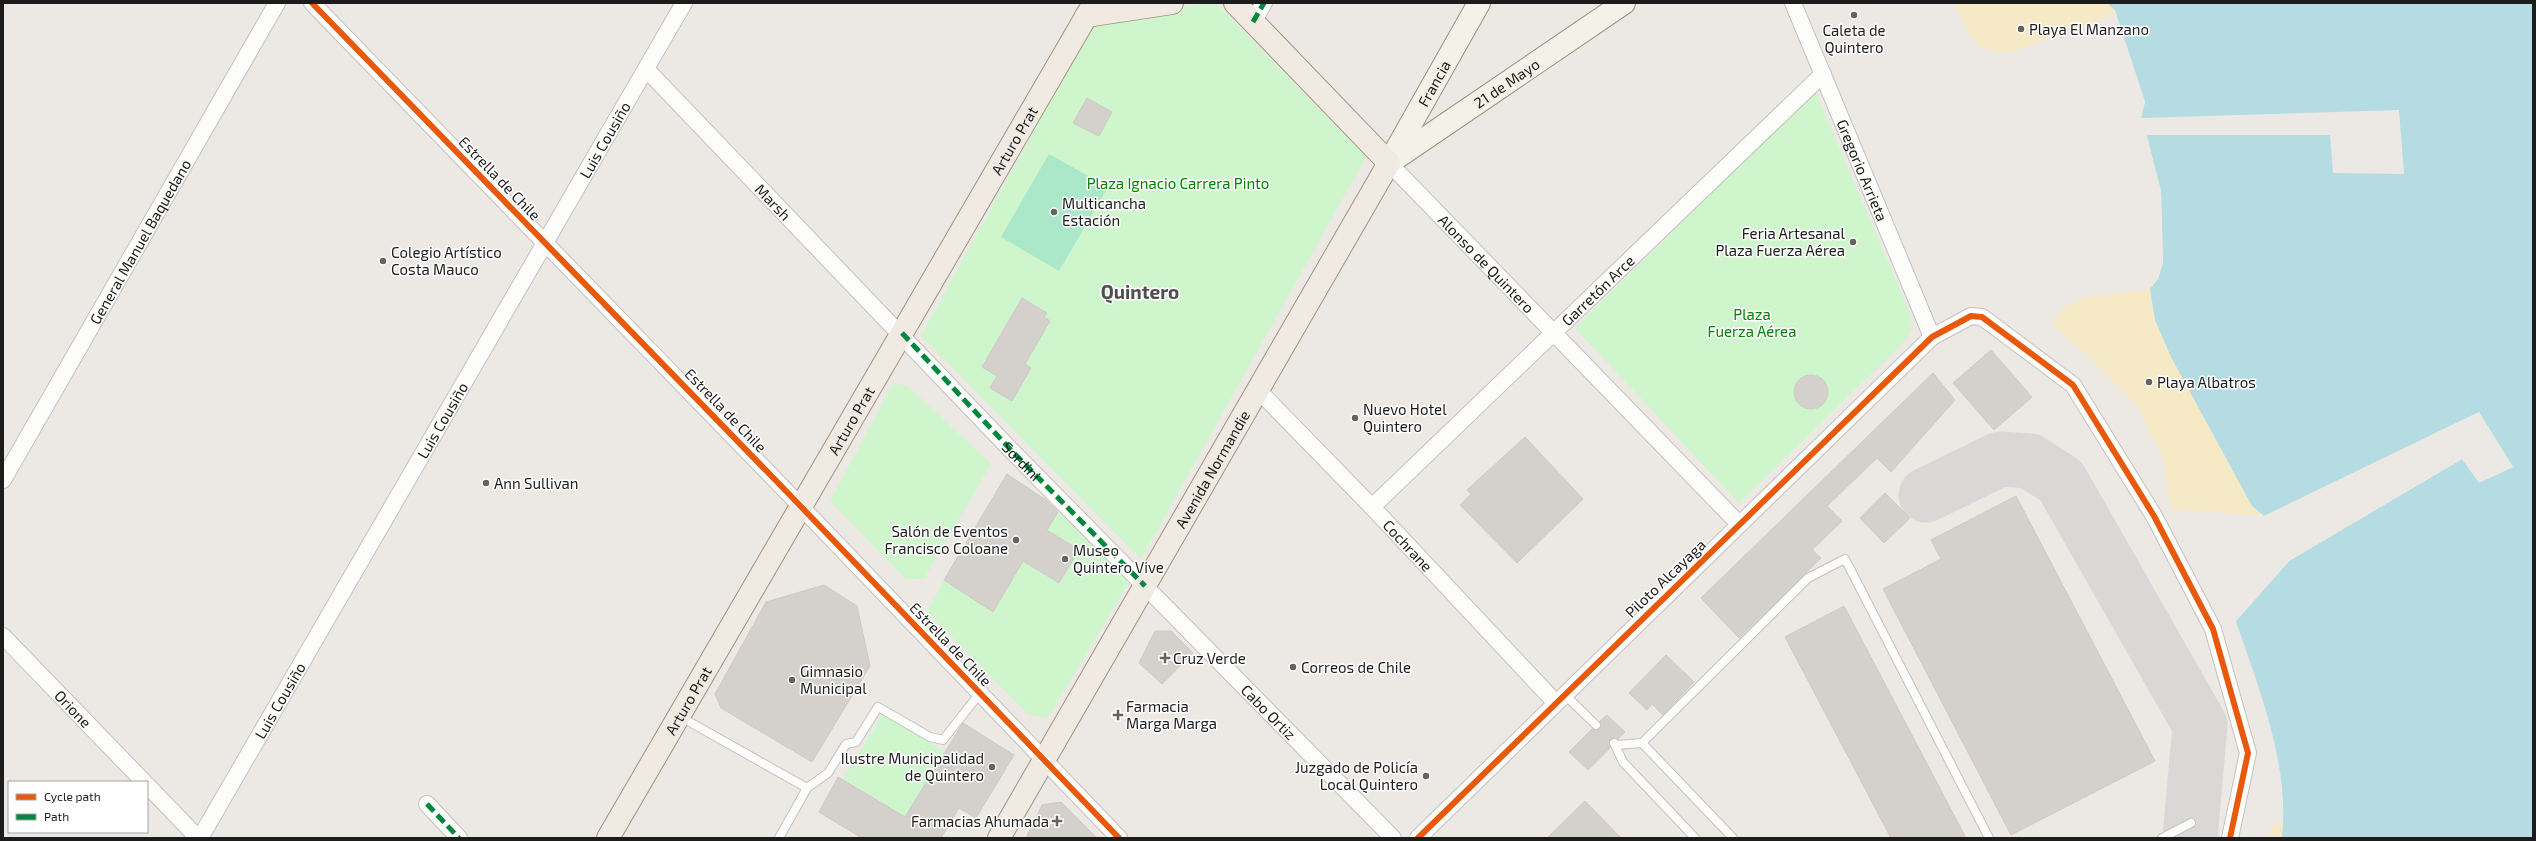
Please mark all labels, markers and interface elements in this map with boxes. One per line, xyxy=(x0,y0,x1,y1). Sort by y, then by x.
marker: Caleta de Quintero xyxy=(1849,10,1859,20)
place label: Playa El Manzano xyxy=(2029,20,2149,38)
place label: Caleta de Quintero xyxy=(1822,21,1886,57)
marker: Playa El Manzano xyxy=(2016,24,2026,34)
street label: 21 de Mayo xyxy=(1470,54,1543,112)
street label: Francia xyxy=(1414,57,1454,109)
street label: Luis Cousiño xyxy=(576,98,634,181)
street label: Arturo Prat xyxy=(987,103,1041,178)
street label: Gregorio Arrieta xyxy=(1833,117,1892,224)
street label: Estrella de Chile xyxy=(455,132,545,224)
street label: General Manuel Baquedano xyxy=(86,156,194,327)
park label: Plaza Ignacio Carrera Pinto xyxy=(1087,174,1269,192)
street label: Marsh xyxy=(752,180,795,224)
place label: Multicancha Estación xyxy=(1062,194,1146,229)
marker: Multicancha Estación xyxy=(1049,207,1059,217)
street label: Alonso de Quintero xyxy=(1435,211,1538,316)
place label: Feria Artesanal Plaza Fuerza Aérea xyxy=(1715,224,1846,259)
marker: Feria Artesanal Plaza Fuerza Aérea xyxy=(1848,237,1858,247)
place label: Colegio Artístico Costa Mauco xyxy=(391,243,502,278)
street label: Garretón Arce xyxy=(1558,251,1638,329)
marker: Colegio Artístico Costa Mauco xyxy=(378,256,388,266)
district label: Quintero xyxy=(1101,280,1179,304)
park label: Plaza Fuerza Aérea xyxy=(1708,305,1796,340)
street label: Estrella de Chile xyxy=(681,364,771,456)
place label: Playa Albatros xyxy=(2157,373,2256,391)
marker: Playa Albatros xyxy=(2144,377,2154,387)
street label: Luis Cousiño xyxy=(413,379,471,462)
street label: Arturo Prat xyxy=(824,383,878,458)
place label: Nuevo Hotel Quintero xyxy=(1363,400,1447,436)
street label: Avenida Normandie xyxy=(1171,407,1253,531)
marker: Nuevo Hotel Quintero xyxy=(1350,413,1360,423)
street label: Sordini xyxy=(999,438,1045,484)
place label: Ann Sullivan xyxy=(494,474,579,492)
marker: Ann Sullivan xyxy=(481,478,491,488)
street label: Cochrane xyxy=(1379,516,1437,575)
place label: Salón de Eventos Francisco Coloane xyxy=(884,522,1008,557)
marker: Salón de Eventos Francisco Coloane xyxy=(1011,535,1021,545)
street label: Piloto Alcayaga xyxy=(1621,535,1709,621)
place label: Museo Quintero Vive xyxy=(1073,541,1164,577)
marker: Museo Quintero Vive xyxy=(1060,554,1070,564)
street label: Estrella de Chile xyxy=(906,598,996,690)
place label: Cruz Verde xyxy=(1173,649,1246,667)
marker: Cruz Verde xyxy=(1160,653,1170,663)
place label: Correos de Chile xyxy=(1301,658,1411,676)
street label: Luis Cousiño xyxy=(251,659,309,742)
place label: Gimnasio Municipal xyxy=(800,662,867,697)
marker: Correos de Chile xyxy=(1288,662,1298,672)
street label: Arturo Prat xyxy=(661,663,715,738)
marker: Gimnasio Municipal xyxy=(787,675,797,685)
street label: Cabo Ortiz xyxy=(1238,680,1300,743)
street label: Orione xyxy=(51,686,95,731)
place label: Farmacia Marga Marga xyxy=(1126,697,1217,732)
marker: Farmacia Marga Marga xyxy=(1113,710,1123,720)
place label: Ilustre Municipalidad de Quintero xyxy=(841,749,984,785)
place label: Juzgado de Policía Local Quintero xyxy=(1295,758,1418,794)
marker: Ilustre Municipalidad de Quintero xyxy=(987,762,997,772)
marker: Juzgado de Policía Local Quintero xyxy=(1421,771,1431,781)
legend xyxy=(8,781,148,833)
text: Cycle path xyxy=(44,789,101,803)
text: Path xyxy=(44,809,69,823)
place label: Farmacias Ahumada xyxy=(911,812,1049,830)
marker: Farmacias Ahumada xyxy=(1052,816,1062,826)

